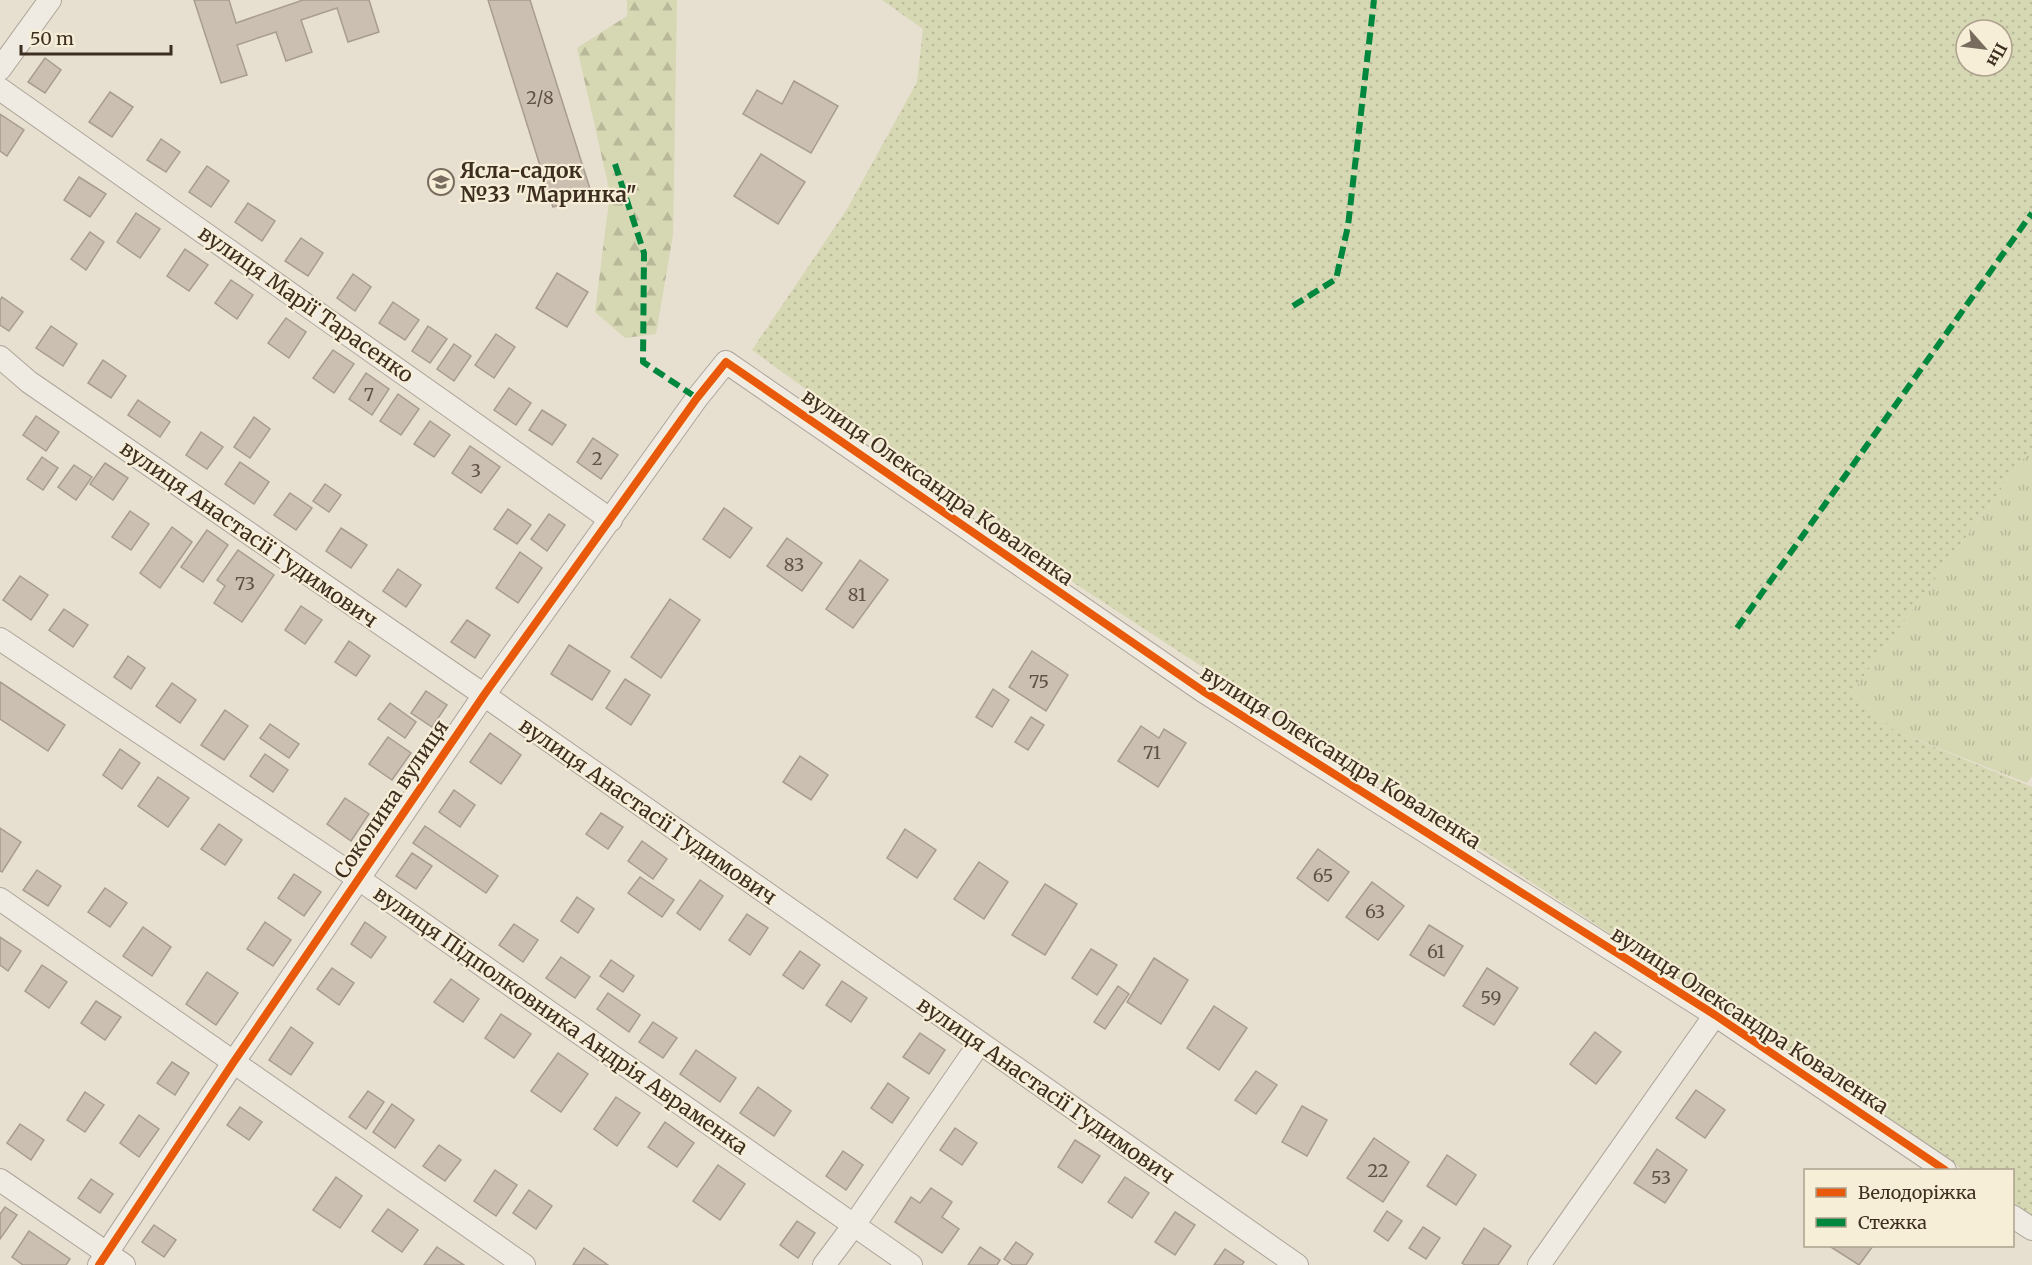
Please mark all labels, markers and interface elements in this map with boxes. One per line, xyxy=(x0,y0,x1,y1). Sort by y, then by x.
scale bar xyxy=(21,18,171,56)
north arrow xyxy=(1954,18,2014,78)
text: 50 m xyxy=(30,27,74,50)
text: Пн xyxy=(1983,40,2012,70)
house number: 2/8 xyxy=(526,86,554,109)
place label: Ясла-садок №33 "Маринка" xyxy=(460,157,637,208)
school or university icon: Ясла-садок №33 "Маринка" xyxy=(426,167,456,197)
street label: вулиця Марії Тарасенко xyxy=(193,219,419,389)
house number: 7 xyxy=(364,383,374,406)
street label: вулиця Олександра Коваленка xyxy=(797,383,1079,591)
street label: вулиця Анастасії Гудимович xyxy=(115,435,383,633)
house number: 2 xyxy=(592,447,602,470)
house number: 3 xyxy=(471,459,481,482)
house number: 83 xyxy=(784,553,804,576)
house number: 73 xyxy=(235,572,255,595)
house number: 81 xyxy=(848,583,866,606)
street label: вулиця Олександра Коваленка xyxy=(1196,659,1486,855)
house number: 75 xyxy=(1029,670,1049,693)
street label: вулиця Анастасії Гудимович xyxy=(514,712,782,910)
street label: Соколина вулиця xyxy=(328,714,454,884)
house number: 71 xyxy=(1143,741,1161,764)
house number: 65 xyxy=(1313,864,1333,887)
street label: вулиця Підполковника Андрія Авраменка xyxy=(369,880,753,1160)
house number: 63 xyxy=(1365,900,1385,923)
street label: вулиця Олександра Коваленка xyxy=(1606,920,1894,1120)
house number: 61 xyxy=(1427,940,1445,963)
house number: 59 xyxy=(1481,986,1501,1009)
street label: вулиця Анастасії Гудимович xyxy=(912,991,1180,1189)
house number: 22 xyxy=(1367,1159,1389,1182)
house number: 53 xyxy=(1651,1166,1671,1189)
legend xyxy=(1804,1169,2014,1247)
text: Велодоріжка xyxy=(1858,1181,1977,1204)
text: Стежка xyxy=(1858,1211,1927,1234)

